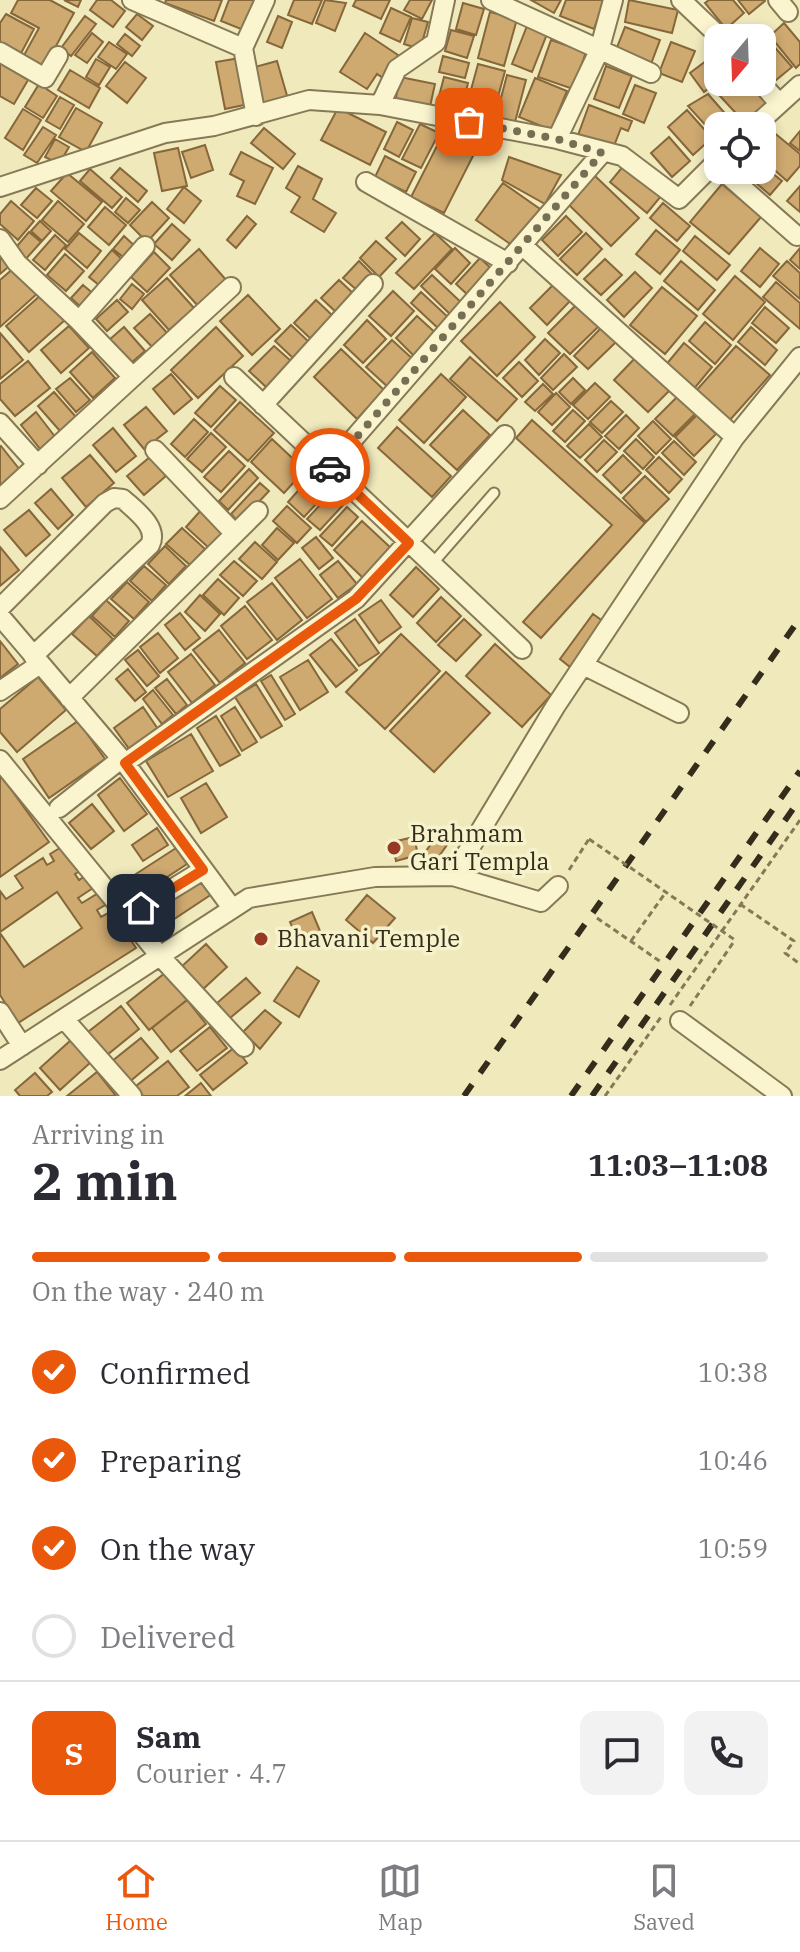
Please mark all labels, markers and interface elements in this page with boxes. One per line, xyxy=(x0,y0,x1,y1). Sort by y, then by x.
north arrow xyxy=(704,24,776,96)
map controls xyxy=(704,24,776,184)
pin xyxy=(435,88,503,156)
icon: bag xyxy=(447,100,491,144)
button: locate xyxy=(704,112,776,184)
courier xyxy=(290,428,370,508)
icon: car xyxy=(308,446,352,490)
place label: Brahmam Gari Templa xyxy=(410,817,550,877)
marker: Brahmam Gari Templa xyxy=(385,839,403,857)
pin xyxy=(107,874,175,942)
icon: home xyxy=(119,886,163,930)
place label: Bhavani Temple xyxy=(277,922,460,954)
marker: Bhavani Temple xyxy=(252,930,270,948)
text: Arriving in xyxy=(32,1117,165,1151)
text: 11:03–11:08 xyxy=(588,1145,768,1184)
text: 2 min xyxy=(32,1147,178,1214)
text: On the way · 240 m xyxy=(32,1274,265,1308)
icon: check xyxy=(32,1350,76,1394)
text: Confirmed xyxy=(100,1353,251,1392)
text: 10:38 xyxy=(698,1355,768,1389)
icon: check xyxy=(32,1438,76,1482)
text: Preparing xyxy=(100,1441,241,1480)
text: 10:46 xyxy=(698,1443,768,1477)
icon: check xyxy=(32,1526,76,1570)
text: On the way xyxy=(100,1529,255,1568)
text: 10:59 xyxy=(698,1531,768,1565)
text: Delivered xyxy=(100,1617,235,1656)
button: chat xyxy=(580,1711,664,1795)
button: phone xyxy=(684,1711,768,1795)
text: Sam xyxy=(136,1717,201,1756)
text: S xyxy=(65,1734,83,1773)
text: Courier · 4.7 xyxy=(136,1756,287,1790)
tab: Home xyxy=(105,1859,168,1936)
tab: Map xyxy=(378,1859,423,1936)
tab: Saved xyxy=(633,1859,695,1936)

